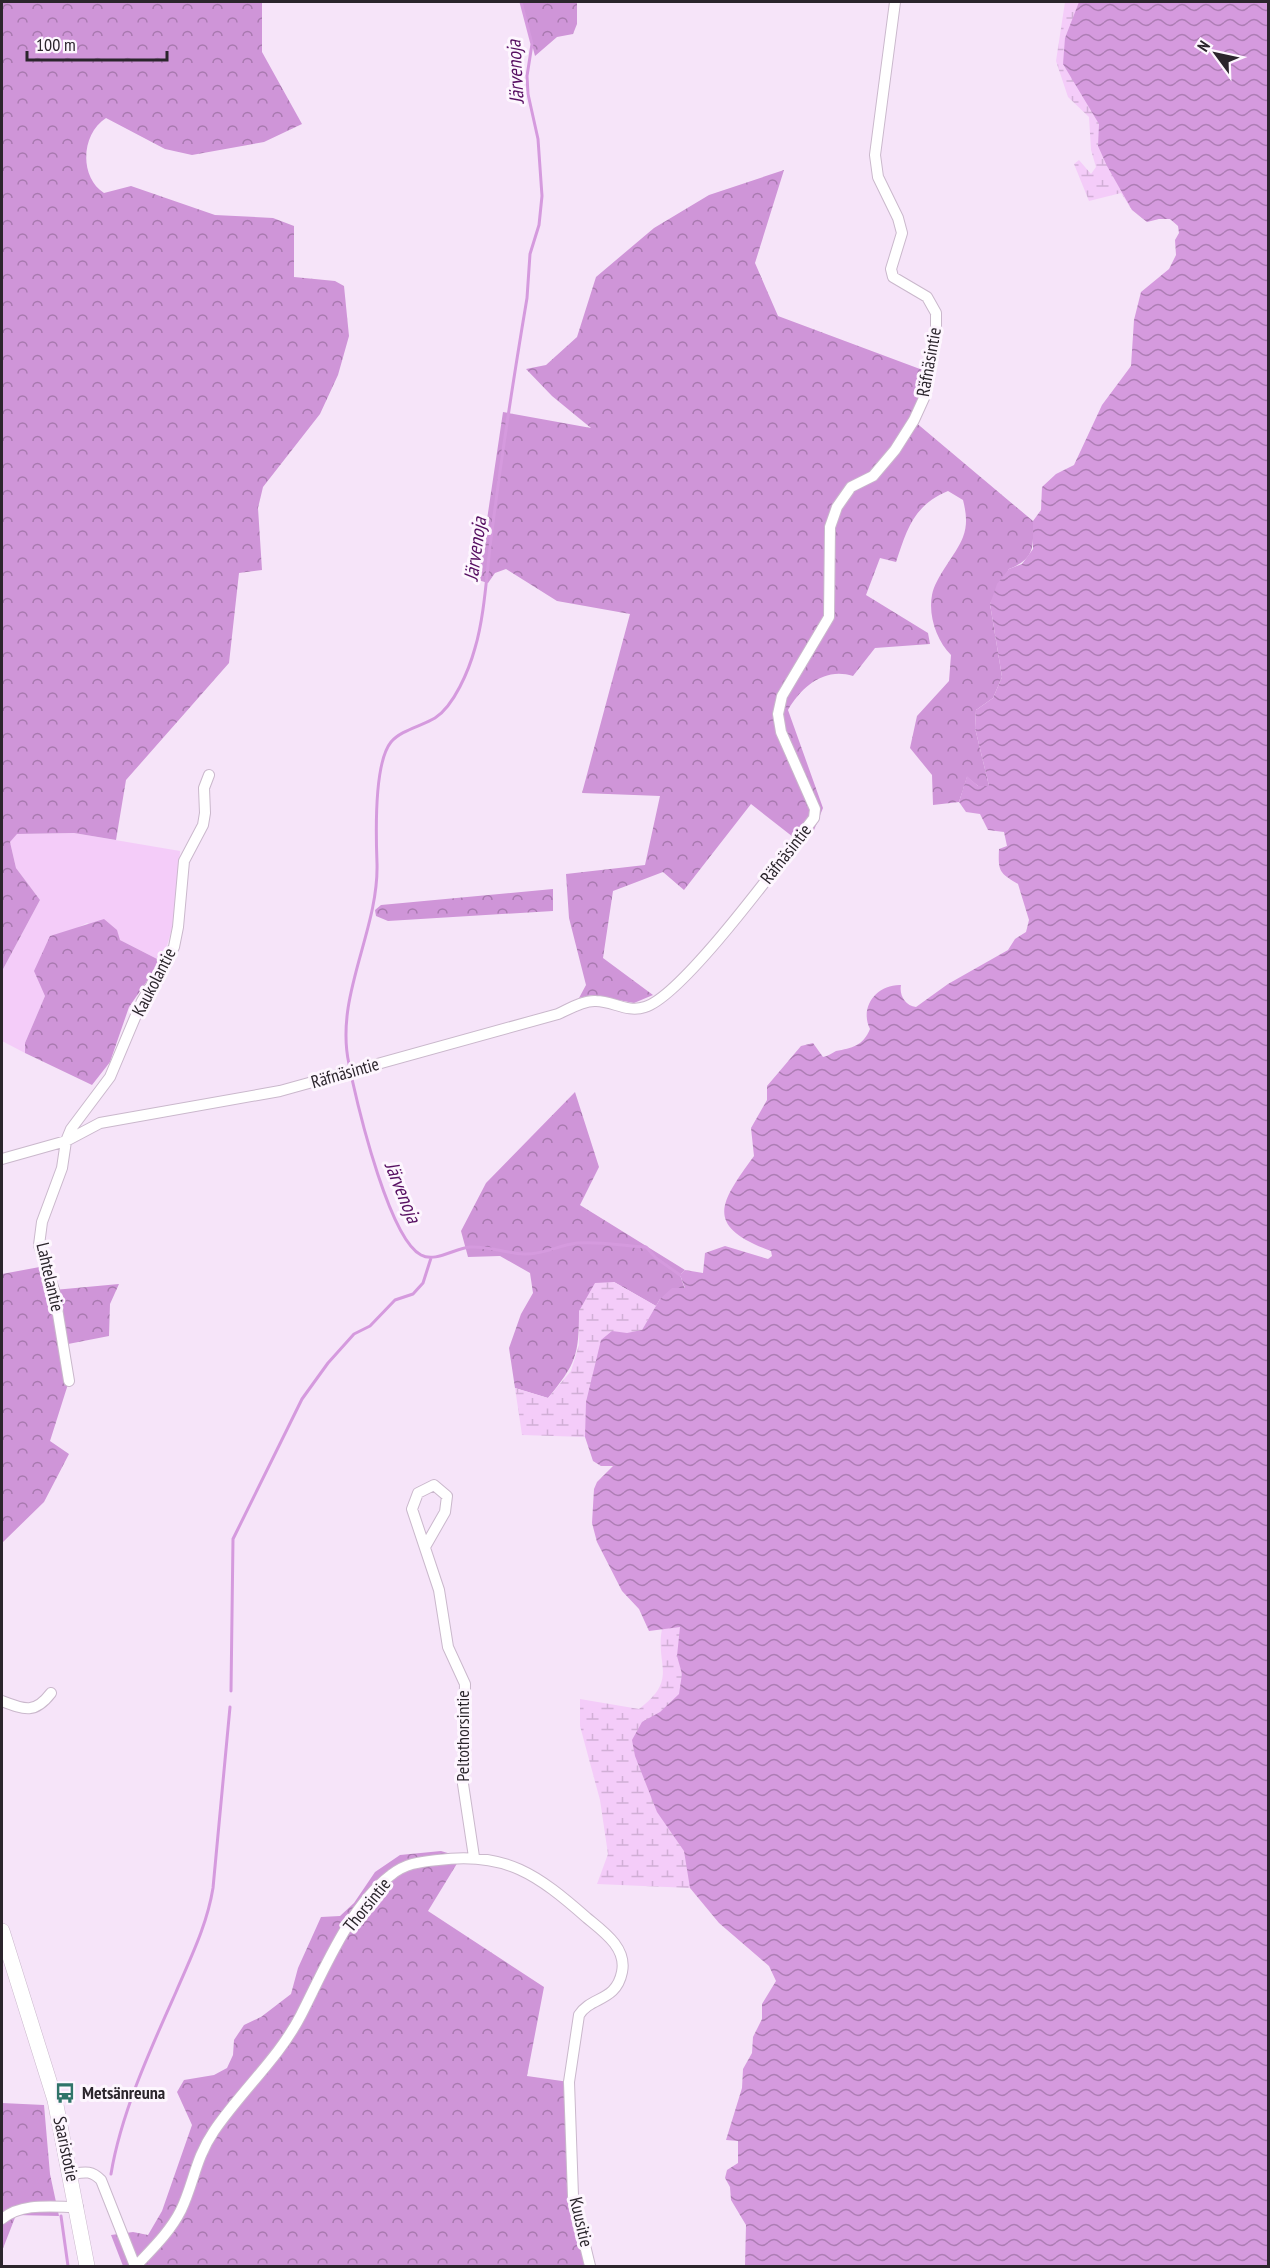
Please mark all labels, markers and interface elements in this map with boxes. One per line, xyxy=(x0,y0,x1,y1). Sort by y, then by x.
scale bar xyxy=(27,24,166,62)
north arrow xyxy=(1186,24,1246,84)
text: 100 m xyxy=(36,33,76,56)
text: N xyxy=(1193,37,1214,55)
water label: Järvenoja xyxy=(500,38,530,106)
street label: Räfnäsintie xyxy=(911,326,946,398)
water label: Järvenoja xyxy=(458,514,492,584)
street label: Räfnäsintie xyxy=(755,819,816,888)
street label: Kaukolantie xyxy=(127,944,181,1020)
street label: Räfnäsintie xyxy=(308,1052,382,1093)
water label: Järvenoja xyxy=(379,1157,427,1227)
street label: Lahtelantie xyxy=(31,1240,70,1314)
street label: Peltothorsintie xyxy=(451,1690,474,1782)
street label: Thorsintie xyxy=(338,1873,395,1936)
bus stop icon: Metsänreuna xyxy=(53,2081,77,2105)
place label: Metsänreuna xyxy=(82,2081,165,2104)
street label: Saaristotie xyxy=(48,2114,85,2184)
street label: Kuusitie xyxy=(565,2195,598,2249)

